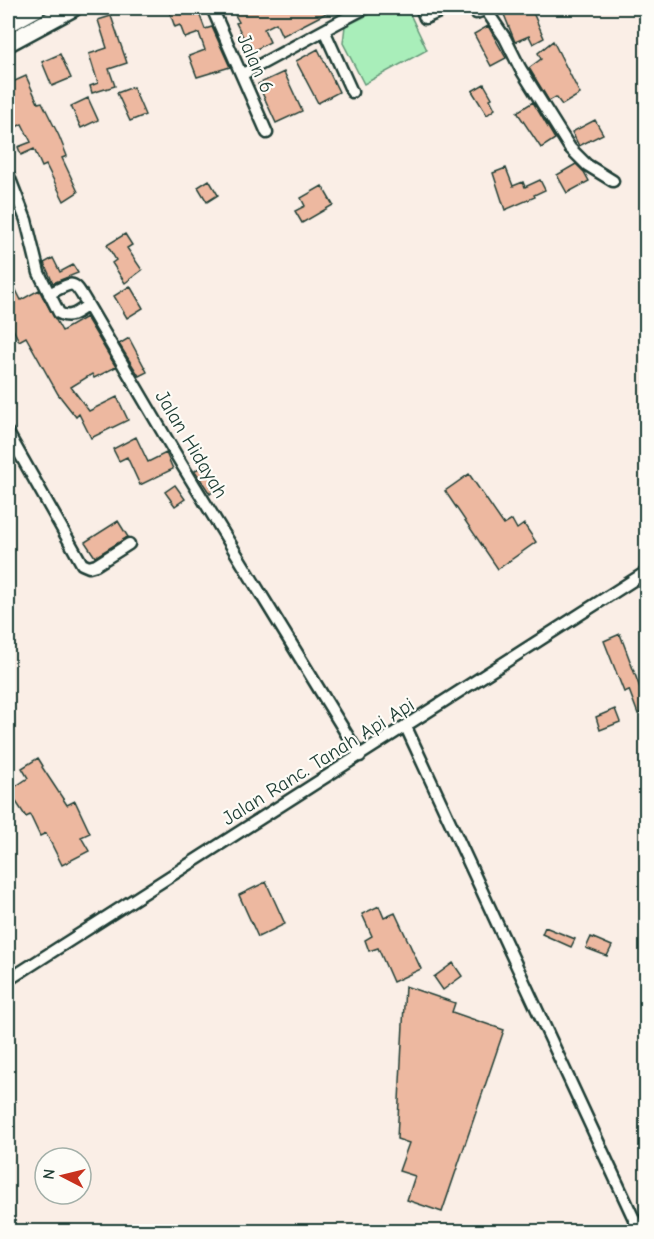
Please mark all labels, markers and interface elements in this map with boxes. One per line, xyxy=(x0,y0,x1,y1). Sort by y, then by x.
street label: Jalan 6 xyxy=(232,30,279,97)
street label: Jalan Hidayah xyxy=(150,386,233,502)
street label: Jalan Ranc. Tanah Api Api xyxy=(218,693,419,830)
north arrow xyxy=(33,1146,93,1206)
text: N xyxy=(40,1168,59,1181)

